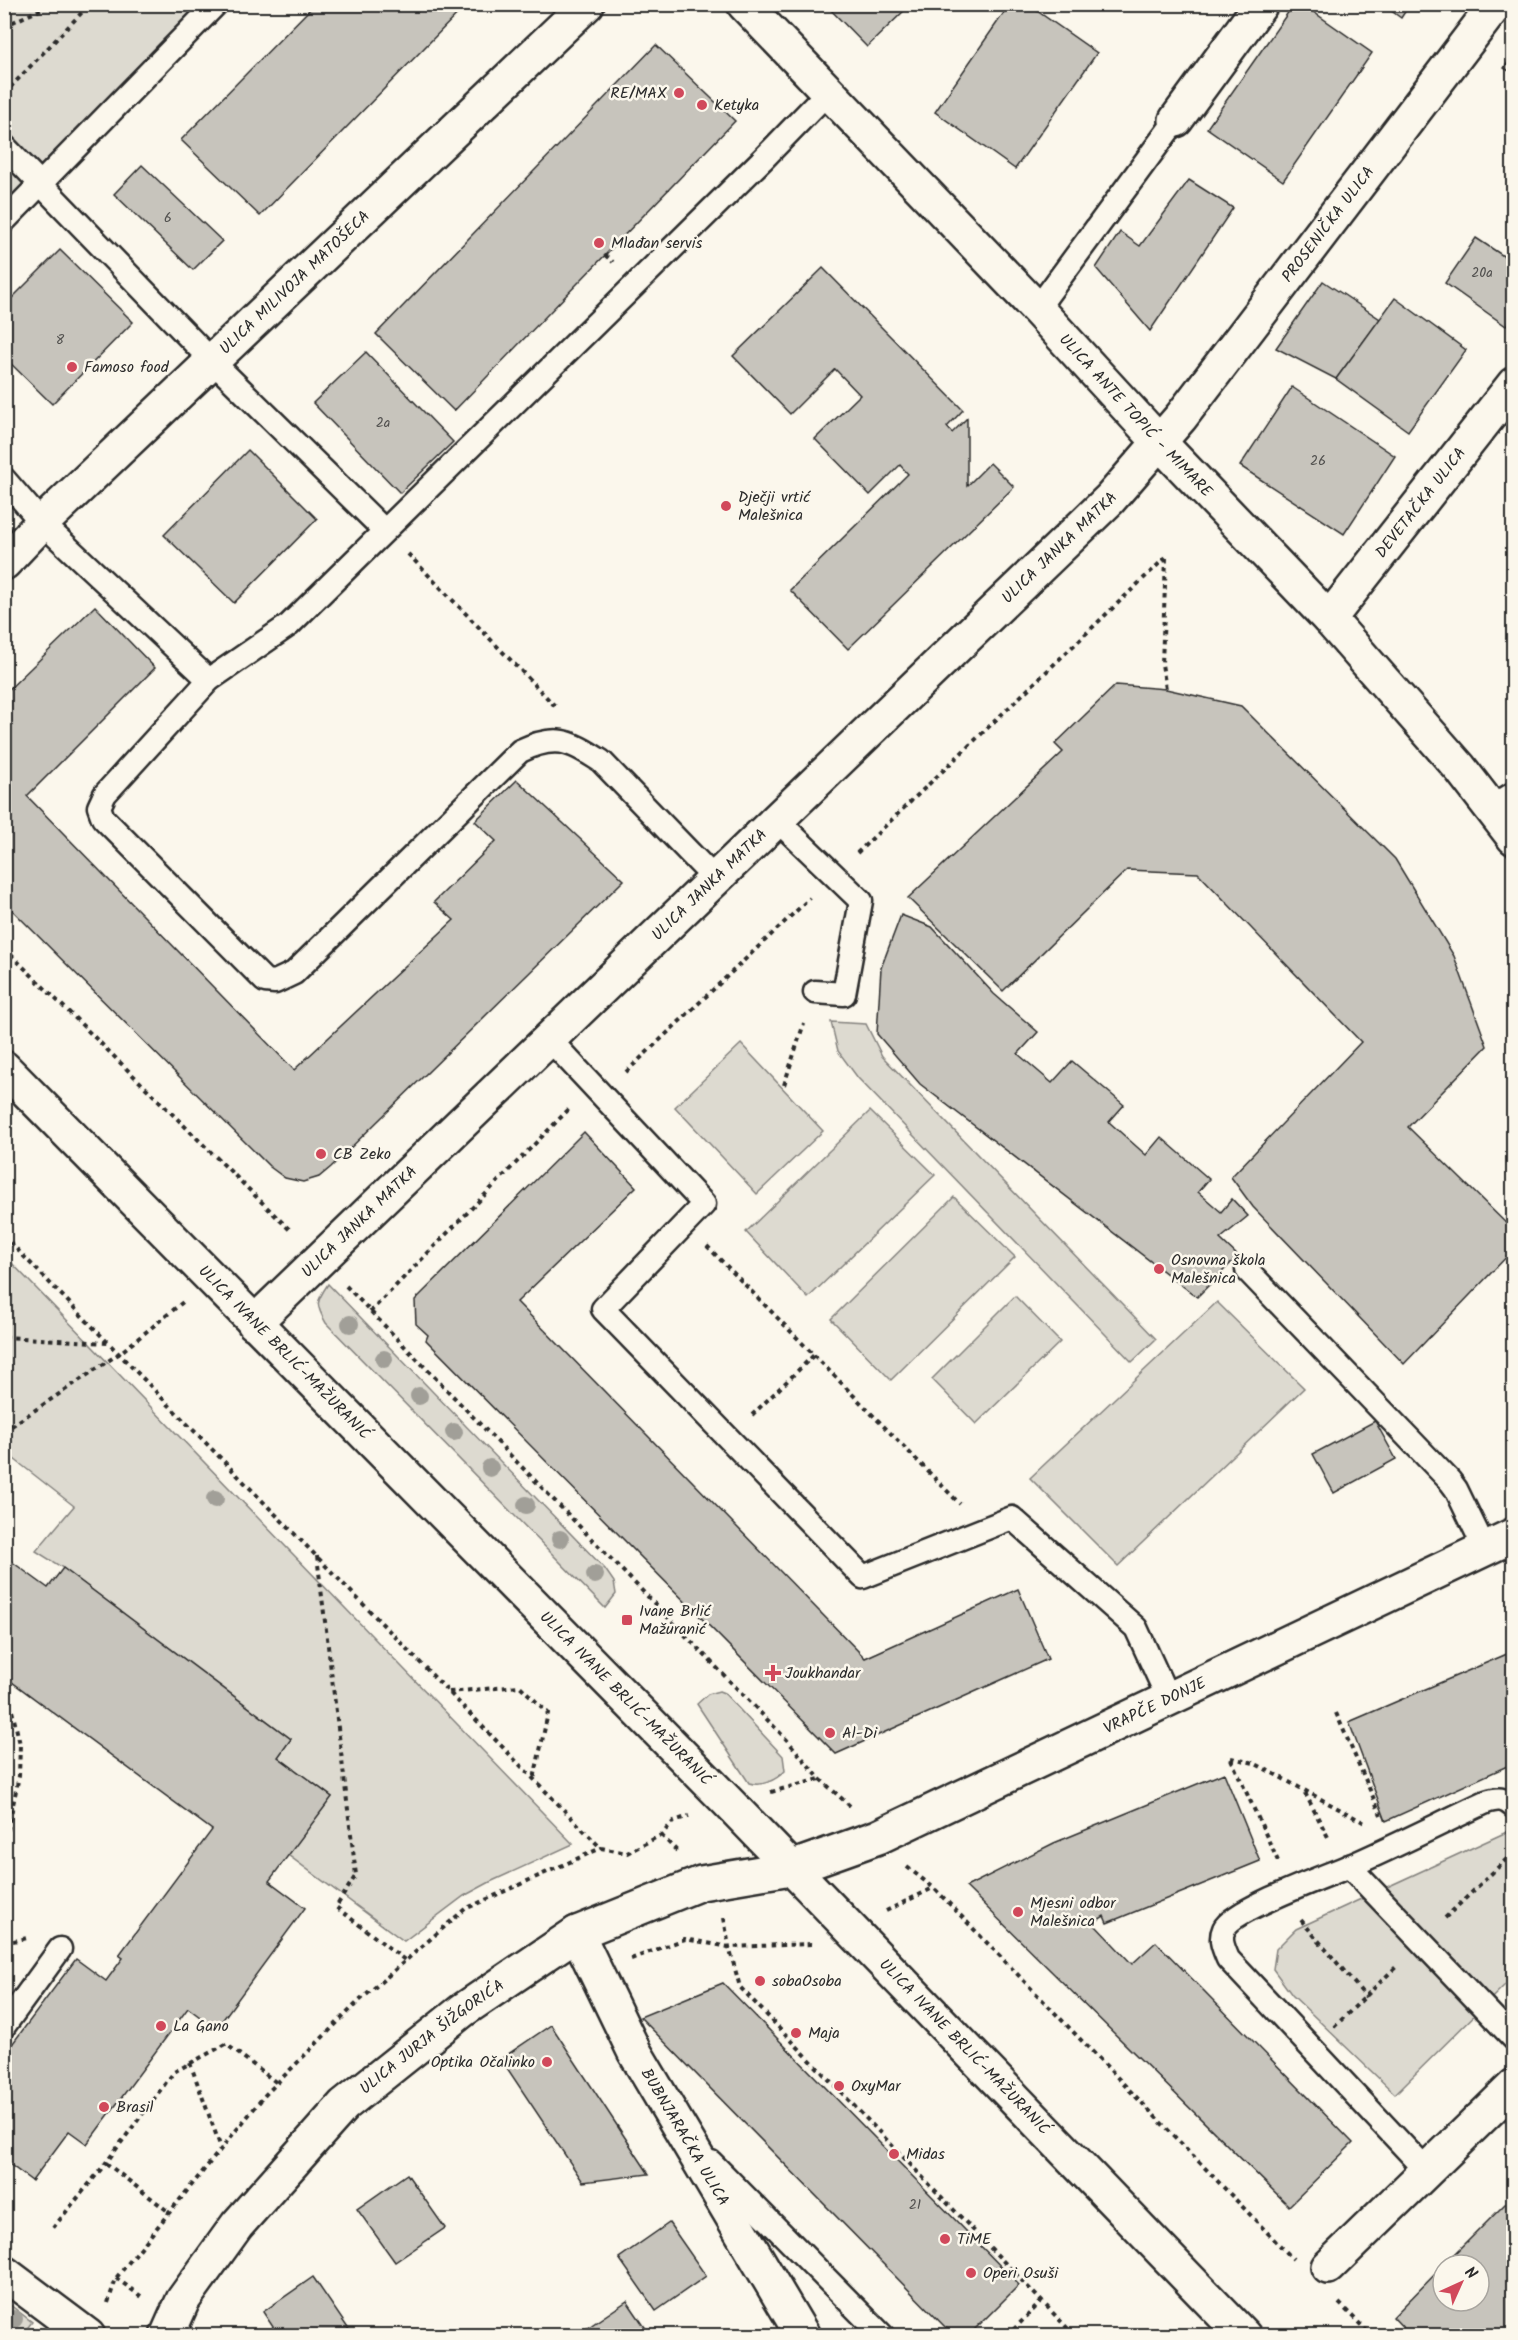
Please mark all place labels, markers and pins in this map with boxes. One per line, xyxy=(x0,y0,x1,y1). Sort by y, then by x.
place label: RE/MAX xyxy=(610,81,668,106)
marker: RE/MAX xyxy=(672,86,686,100)
place label: Ketyka xyxy=(714,93,759,118)
marker: Ketyka xyxy=(695,98,709,112)
place label: Mlađan servis xyxy=(611,231,702,256)
marker: Mlađan servis xyxy=(592,236,606,250)
place label: Famoso food xyxy=(84,355,170,380)
marker: Famoso food xyxy=(65,360,79,374)
place label: Dječji vrtić Malešnica xyxy=(738,485,811,528)
marker: Dječji vrtić Malešnica xyxy=(719,499,733,513)
place label: CB Zeko xyxy=(333,1142,391,1167)
marker: CB Zeko xyxy=(314,1147,328,1161)
place label: Osnovna škola Malešnica xyxy=(1171,1248,1266,1291)
marker: Osnovna škola Malešnica xyxy=(1152,1262,1166,1276)
place label: Ivane Brlić Mažuranić xyxy=(639,1599,712,1642)
marker: Ivane Brlić Mažuranić xyxy=(620,1613,634,1627)
place label: Joukhandar xyxy=(785,1661,862,1686)
marker: Joukhandar xyxy=(766,1666,780,1680)
place label: Al-Di xyxy=(842,1721,878,1746)
marker: Al-Di xyxy=(823,1726,837,1740)
place label: Mjesni odbor Malešnica xyxy=(1030,1891,1117,1934)
marker: Mjesni odbor Malešnica xyxy=(1011,1905,1025,1919)
place label: sobaOsoba xyxy=(772,1969,842,1994)
marker: sobaOsoba xyxy=(753,1974,767,1988)
place label: La Gano xyxy=(173,2014,229,2039)
marker: La Gano xyxy=(154,2019,168,2033)
place label: Maja xyxy=(808,2021,840,2046)
marker: Maja xyxy=(789,2026,803,2040)
place label: Optika Očalinko xyxy=(431,2050,535,2075)
marker: Optika Očalinko xyxy=(540,2055,554,2069)
place label: OxyMar xyxy=(851,2074,902,2099)
marker: OxyMar xyxy=(832,2079,846,2093)
place label: Brasil xyxy=(116,2095,154,2120)
marker: Brasil xyxy=(97,2100,111,2114)
place label: Midas xyxy=(906,2142,945,2167)
marker: Midas xyxy=(887,2147,901,2161)
place label: TiME xyxy=(957,2227,992,2252)
marker: TiME xyxy=(938,2232,952,2246)
place label: Operi Osuši xyxy=(983,2261,1059,2286)
marker: Operi Osuši xyxy=(964,2266,978,2280)

